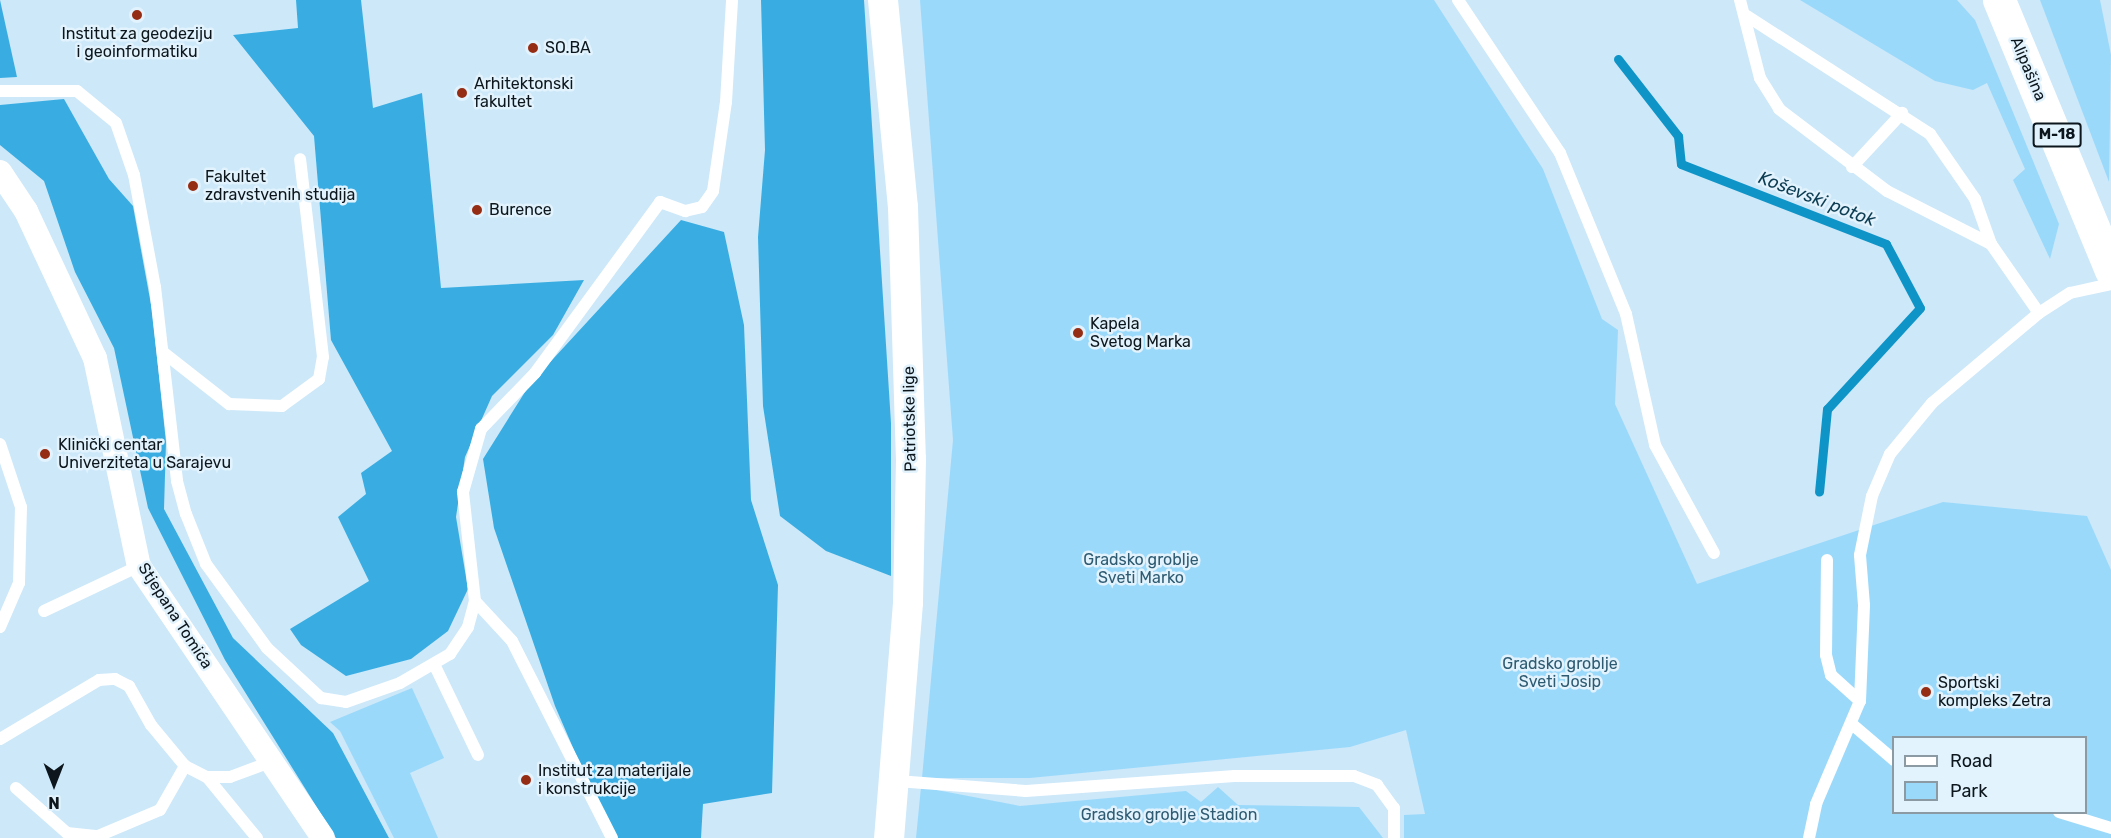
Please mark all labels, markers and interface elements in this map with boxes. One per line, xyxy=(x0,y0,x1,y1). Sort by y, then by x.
marker: Institut za geodeziju i geoinformatiku xyxy=(130,8,144,22)
place label: Institut za geodeziju i geoinformatiku xyxy=(61,24,213,62)
street label: Alipašina xyxy=(2006,34,2050,104)
place label: SO.BA xyxy=(545,38,591,58)
marker: SO.BA xyxy=(526,41,540,55)
place label: Arhitektonski fakultet xyxy=(474,74,573,112)
marker: Arhitektonski fakultet xyxy=(455,86,469,100)
road number: M-18 xyxy=(2032,123,2082,147)
place label: Fakultet zdravstvenih studija xyxy=(205,167,355,205)
water label: Koševski potok xyxy=(1755,167,1879,231)
marker: Fakultet zdravstvenih studija xyxy=(186,179,200,193)
place label: Burence xyxy=(489,200,552,220)
marker: Burence xyxy=(470,203,484,217)
place label: Kapela Svetog Marka xyxy=(1090,314,1191,352)
marker: Kapela Svetog Marka xyxy=(1071,326,1085,340)
street label: Patriotske lige xyxy=(899,366,921,472)
place label: Klinički centar Univerziteta u Sarajevu xyxy=(58,435,231,473)
marker: Klinički centar Univerziteta u Sarajevu xyxy=(36,445,54,463)
park label: Gradsko groblje Sveti Marko xyxy=(1083,550,1199,588)
street label: Stjepana Tomića xyxy=(134,559,216,673)
park label: Gradsko groblje Sveti Josip xyxy=(1502,654,1618,692)
place label: Sportski kompleks Zetra xyxy=(1938,673,2051,711)
marker: Sportski kompleks Zetra xyxy=(1919,685,1933,699)
legend xyxy=(1892,736,2087,814)
text: Road xyxy=(1950,750,1993,772)
north arrow xyxy=(24,754,84,814)
place label: Institut za materijale i konstrukcije xyxy=(538,761,691,799)
marker: Institut za materijale i konstrukcije xyxy=(519,773,533,787)
text: Park xyxy=(1950,780,1987,802)
text: N xyxy=(48,793,60,812)
park label: Gradsko groblje Stadion xyxy=(1081,805,1257,825)

